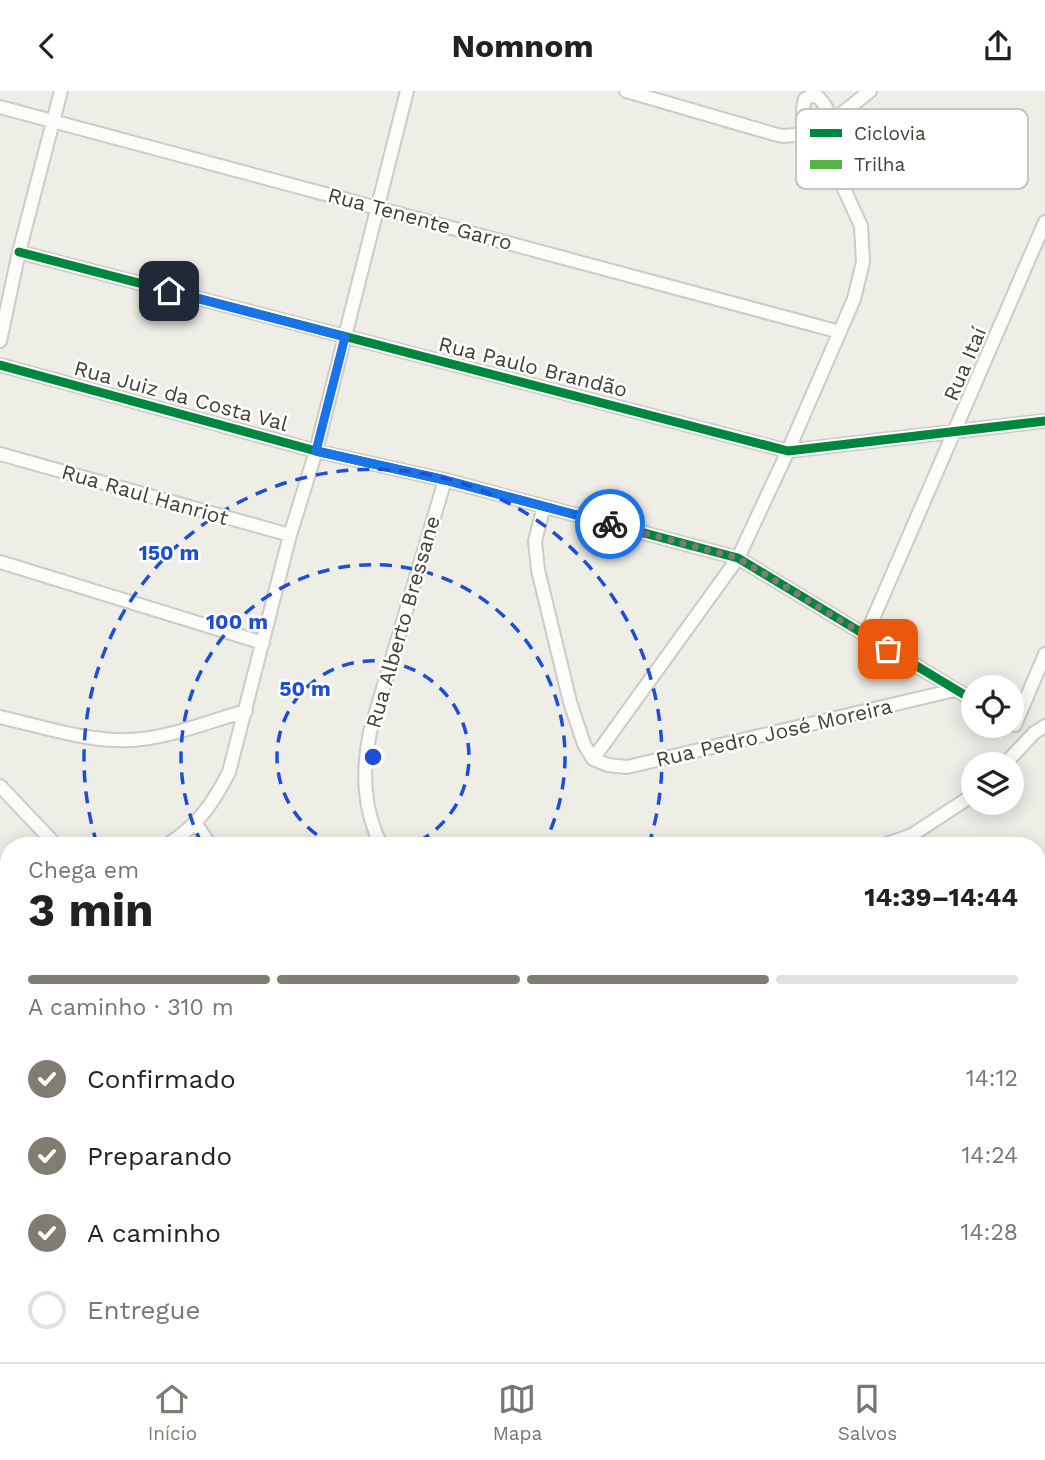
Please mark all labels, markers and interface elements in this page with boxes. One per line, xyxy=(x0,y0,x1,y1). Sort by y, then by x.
icon: back xyxy=(28,27,66,65)
text: Nomnom xyxy=(451,27,594,65)
icon: share xyxy=(979,27,1017,65)
legend xyxy=(796,109,1028,189)
text: Ciclovia xyxy=(854,122,926,145)
text: Trilha xyxy=(854,153,906,176)
street label: Rua Tenente Garro xyxy=(325,182,515,255)
pin xyxy=(139,261,199,321)
icon: home xyxy=(150,272,188,310)
street label: Rua Itaí xyxy=(938,323,991,404)
street label: Rua Paulo Brandão xyxy=(436,331,630,402)
street label: Rua Juiz da Costa Val xyxy=(71,355,291,436)
street label: Rua Raul Hanriot xyxy=(59,459,232,530)
courier xyxy=(575,489,645,559)
icon: bike xyxy=(591,505,629,543)
street label: Rua Alberto Bressane xyxy=(360,513,445,731)
text: 150 m xyxy=(139,540,199,565)
text: 100 m xyxy=(206,609,268,634)
pin xyxy=(858,619,918,679)
icon: bag xyxy=(869,630,907,668)
map controls xyxy=(961,675,1024,815)
button: locate xyxy=(961,675,1024,738)
text: 50 m xyxy=(279,676,331,701)
street label: Rua Pedro José Moreira xyxy=(653,693,895,772)
centre of rings xyxy=(361,745,385,769)
button: layers xyxy=(961,752,1024,815)
text: Chega em xyxy=(28,857,139,884)
text: 14:39–14:44 xyxy=(864,882,1018,912)
text: 3 min xyxy=(28,883,154,937)
text: A caminho · 310 m xyxy=(28,994,234,1021)
icon: check xyxy=(28,1060,66,1098)
text: Confirmado xyxy=(87,1064,236,1094)
text: 14:12 xyxy=(966,1065,1018,1092)
icon: check xyxy=(28,1137,66,1175)
text: Preparando xyxy=(87,1141,232,1171)
text: 14:24 xyxy=(961,1142,1018,1169)
icon: check xyxy=(28,1214,66,1252)
text: A caminho xyxy=(87,1218,221,1248)
text: 14:28 xyxy=(961,1219,1018,1246)
text: Entregue xyxy=(87,1295,200,1325)
tab: Início xyxy=(148,1380,197,1445)
tab: Mapa xyxy=(493,1380,542,1445)
tab: Salvos xyxy=(838,1380,897,1445)

